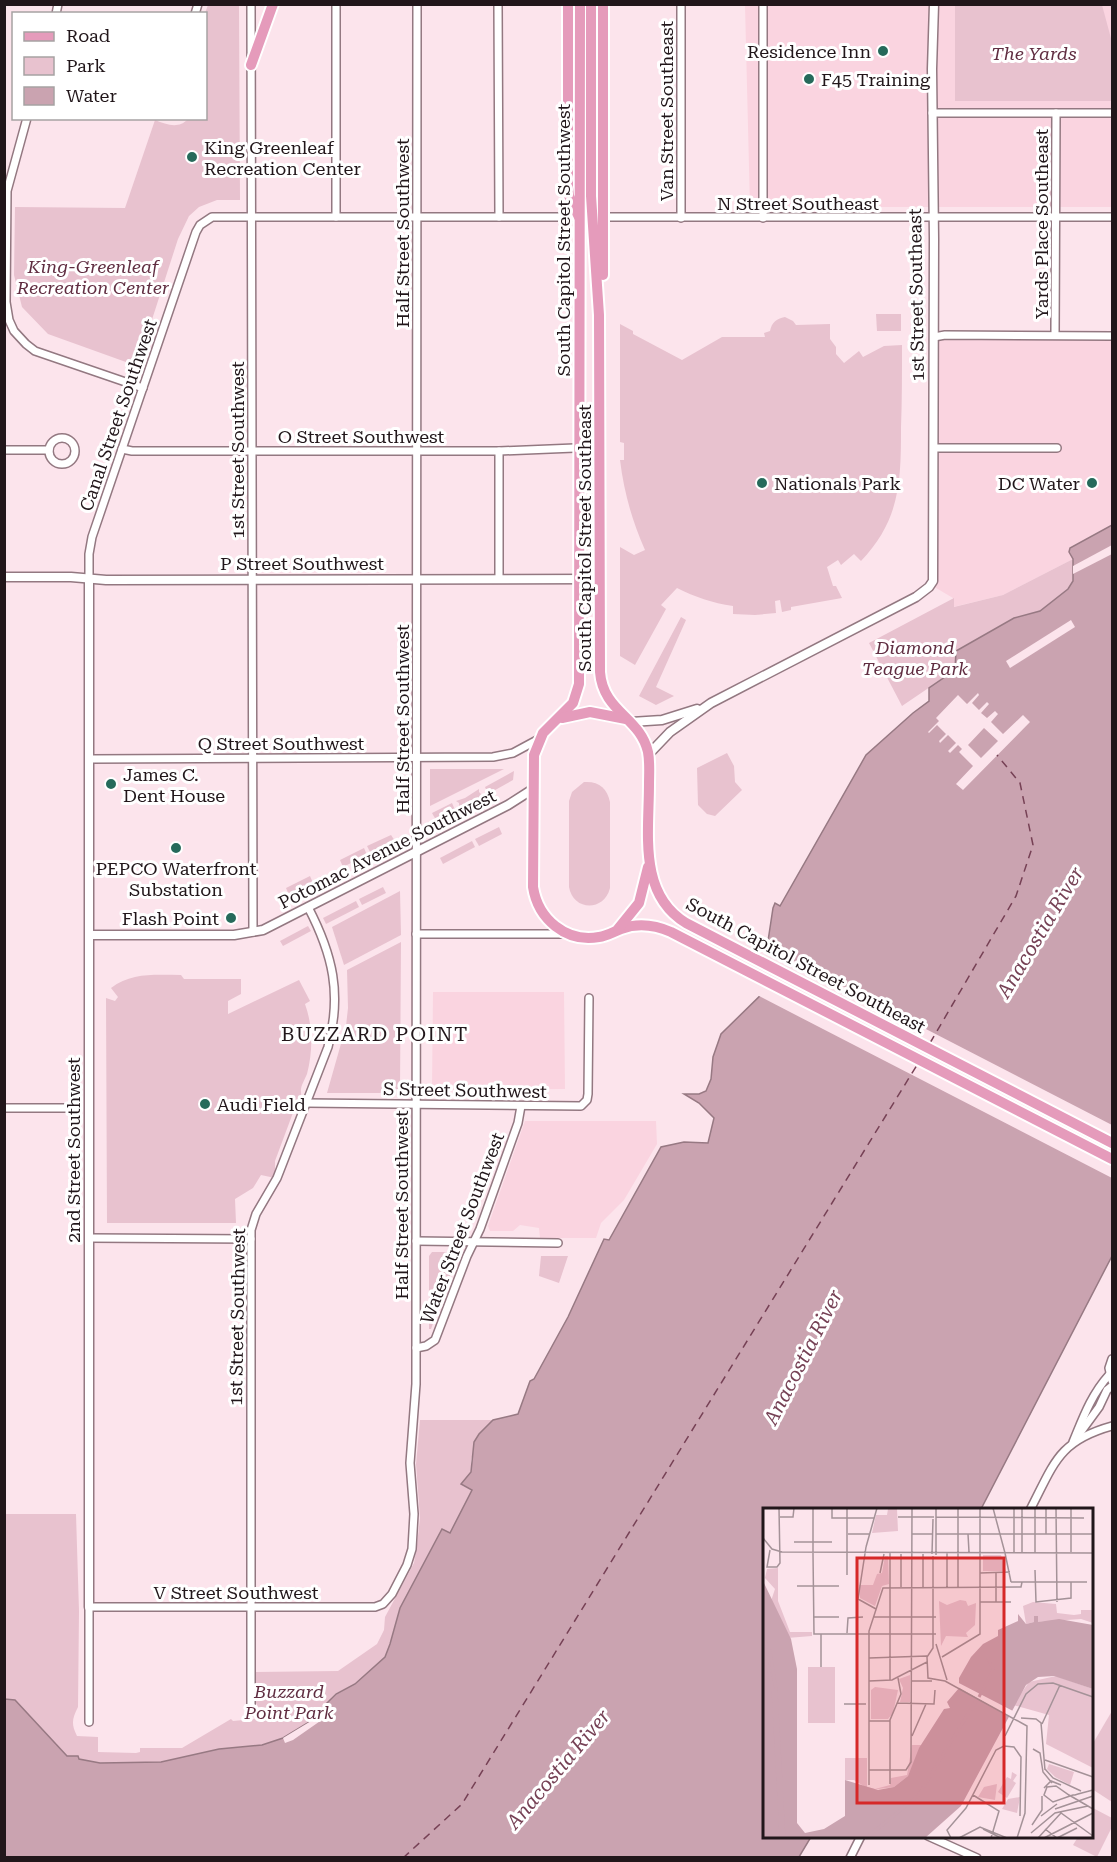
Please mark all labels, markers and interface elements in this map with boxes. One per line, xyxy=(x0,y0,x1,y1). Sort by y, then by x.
legend xyxy=(12,12,207,120)
street label: Van Street Southeast xyxy=(656,21,677,201)
text: Road xyxy=(66,25,111,46)
place label: Residence Inn xyxy=(747,41,871,62)
park label: The Yards xyxy=(991,43,1077,64)
marker: Residence Inn xyxy=(876,44,890,58)
text: Park xyxy=(66,55,106,76)
place label: F45 Training xyxy=(821,69,931,90)
marker: F45 Training xyxy=(802,72,816,86)
text: Water xyxy=(66,85,117,106)
street label: South Capitol Street Southwest xyxy=(553,104,574,376)
street label: Yards Place Southeast xyxy=(1031,128,1052,319)
place label: King Greenleaf Recreation Center xyxy=(204,137,361,179)
street label: Half Street Southwest xyxy=(392,138,413,328)
marker: King Greenleaf Recreation Center xyxy=(185,150,199,164)
street label: N Street Southeast xyxy=(717,193,879,214)
street label: 1st Street Southeast xyxy=(904,208,928,382)
park label: King-Greenleaf Recreation Center xyxy=(16,256,170,298)
street label: Canal Street Southwest xyxy=(75,316,161,514)
street label: 1st Street Southwest xyxy=(227,361,248,539)
street label: South Capitol Street Southeast xyxy=(574,404,595,672)
street label: O Street Southwest xyxy=(278,426,445,447)
place label: Nationals Park xyxy=(774,473,901,494)
place label: DC Water xyxy=(998,473,1080,494)
marker: Nationals Park xyxy=(755,476,769,490)
marker: DC Water xyxy=(1085,476,1099,490)
street label: P Street Southwest xyxy=(220,553,384,574)
street label: Half Street Southwest xyxy=(392,624,413,814)
park label: Diamond Teague Park xyxy=(862,637,968,679)
street label: Q Street Southwest xyxy=(198,733,365,754)
place label: James C. Dent House xyxy=(123,764,225,806)
marker: James C. Dent House xyxy=(104,777,118,791)
street label: Potomac Avenue Southwest xyxy=(275,785,499,913)
marker: PEPCO Waterfront Substation xyxy=(169,841,183,855)
place label: PEPCO Waterfront Substation xyxy=(95,858,257,900)
water label: Anacostia River xyxy=(991,862,1089,1003)
street label: South Capitol Street Southeast xyxy=(683,893,929,1037)
place label: Flash Point xyxy=(122,908,219,929)
marker: Flash Point xyxy=(224,911,238,925)
district label: BUZZARD POINT xyxy=(281,1022,469,1046)
street label: 2nd Street Southwest xyxy=(63,1057,84,1243)
street label: S Street Southwest xyxy=(383,1078,547,1102)
place label: Audi Field xyxy=(217,1094,306,1115)
marker: Audi Field xyxy=(198,1097,212,1111)
street label: Half Street Southwest xyxy=(391,1110,412,1300)
street label: Water Street Southwest xyxy=(416,1129,508,1327)
street label: 1st Street Southwest xyxy=(225,1228,249,1406)
water label: Anacostia River xyxy=(758,1285,848,1429)
inset map xyxy=(763,1508,1093,1838)
street label: V Street Southwest xyxy=(154,1582,319,1603)
park label: Buzzard Point Park xyxy=(244,1681,334,1723)
water label: Anacostia River xyxy=(500,1704,615,1834)

